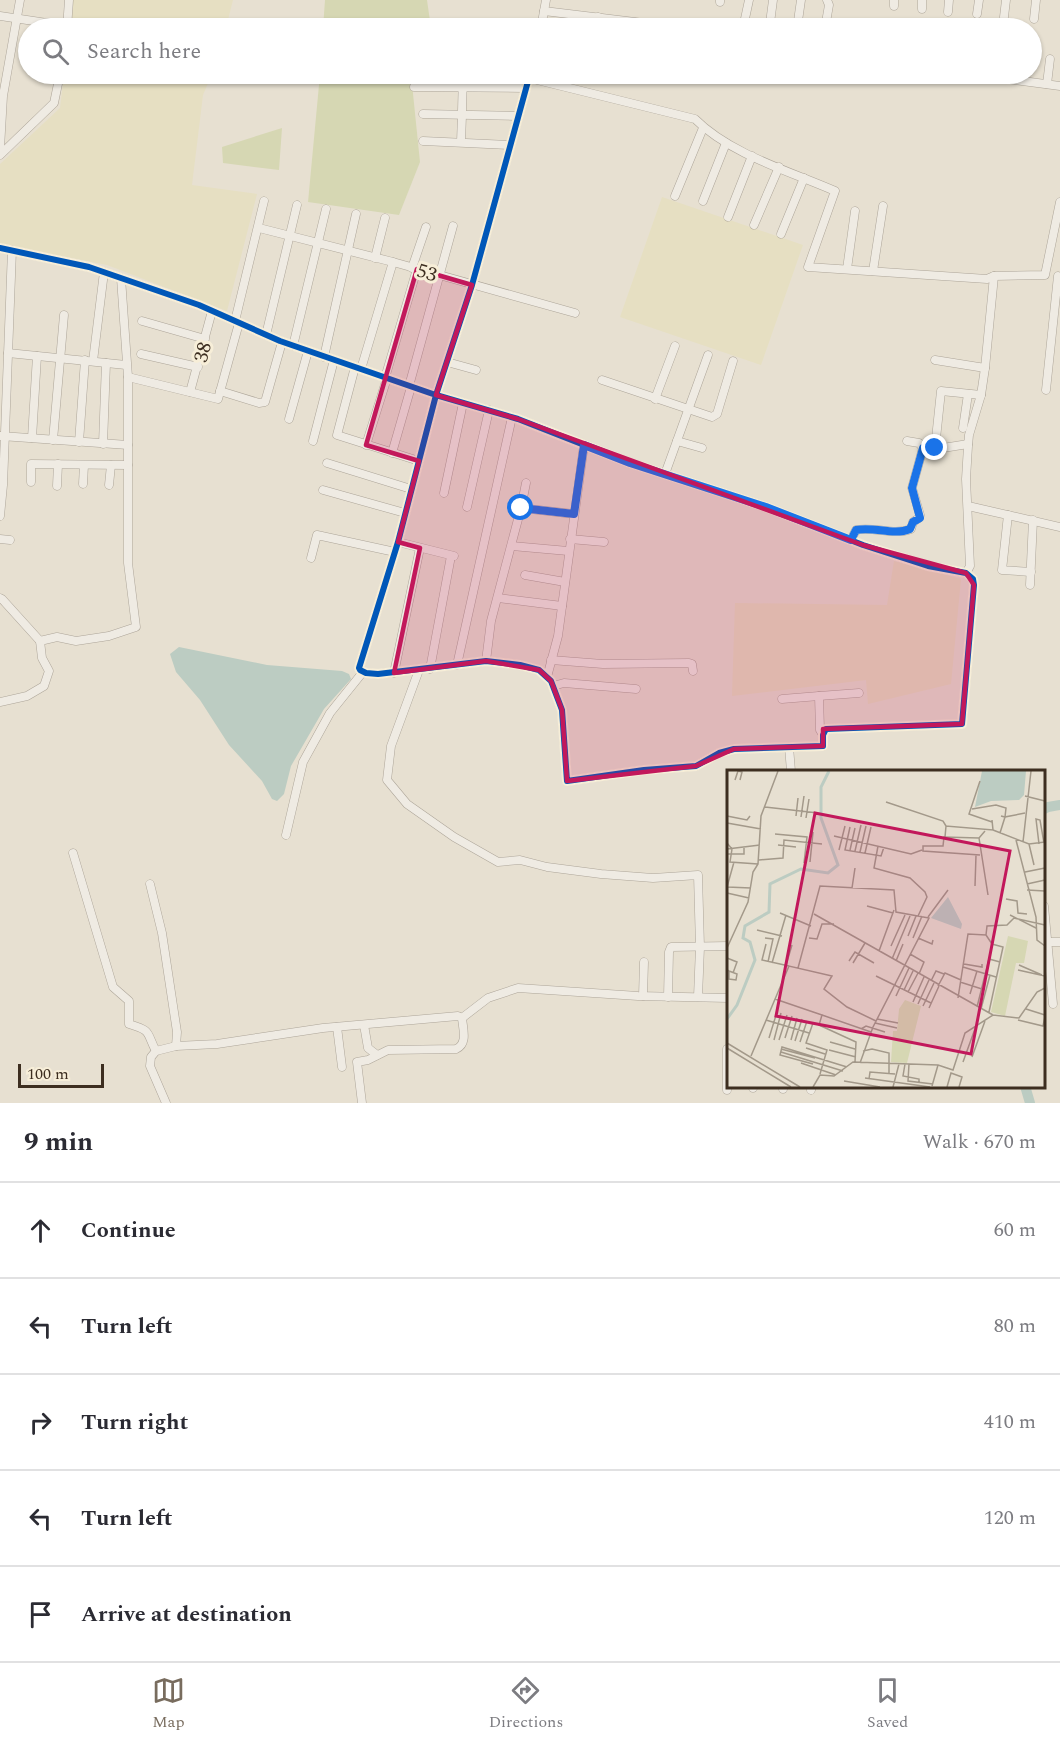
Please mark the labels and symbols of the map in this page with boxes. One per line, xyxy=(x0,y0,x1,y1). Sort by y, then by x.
street label: 53 xyxy=(413,256,441,290)
street label: 38 xyxy=(186,339,220,366)
route end xyxy=(921,434,947,460)
route start xyxy=(507,494,533,520)
inset map xyxy=(727,770,1045,1088)
scale bar xyxy=(18,1061,104,1088)

